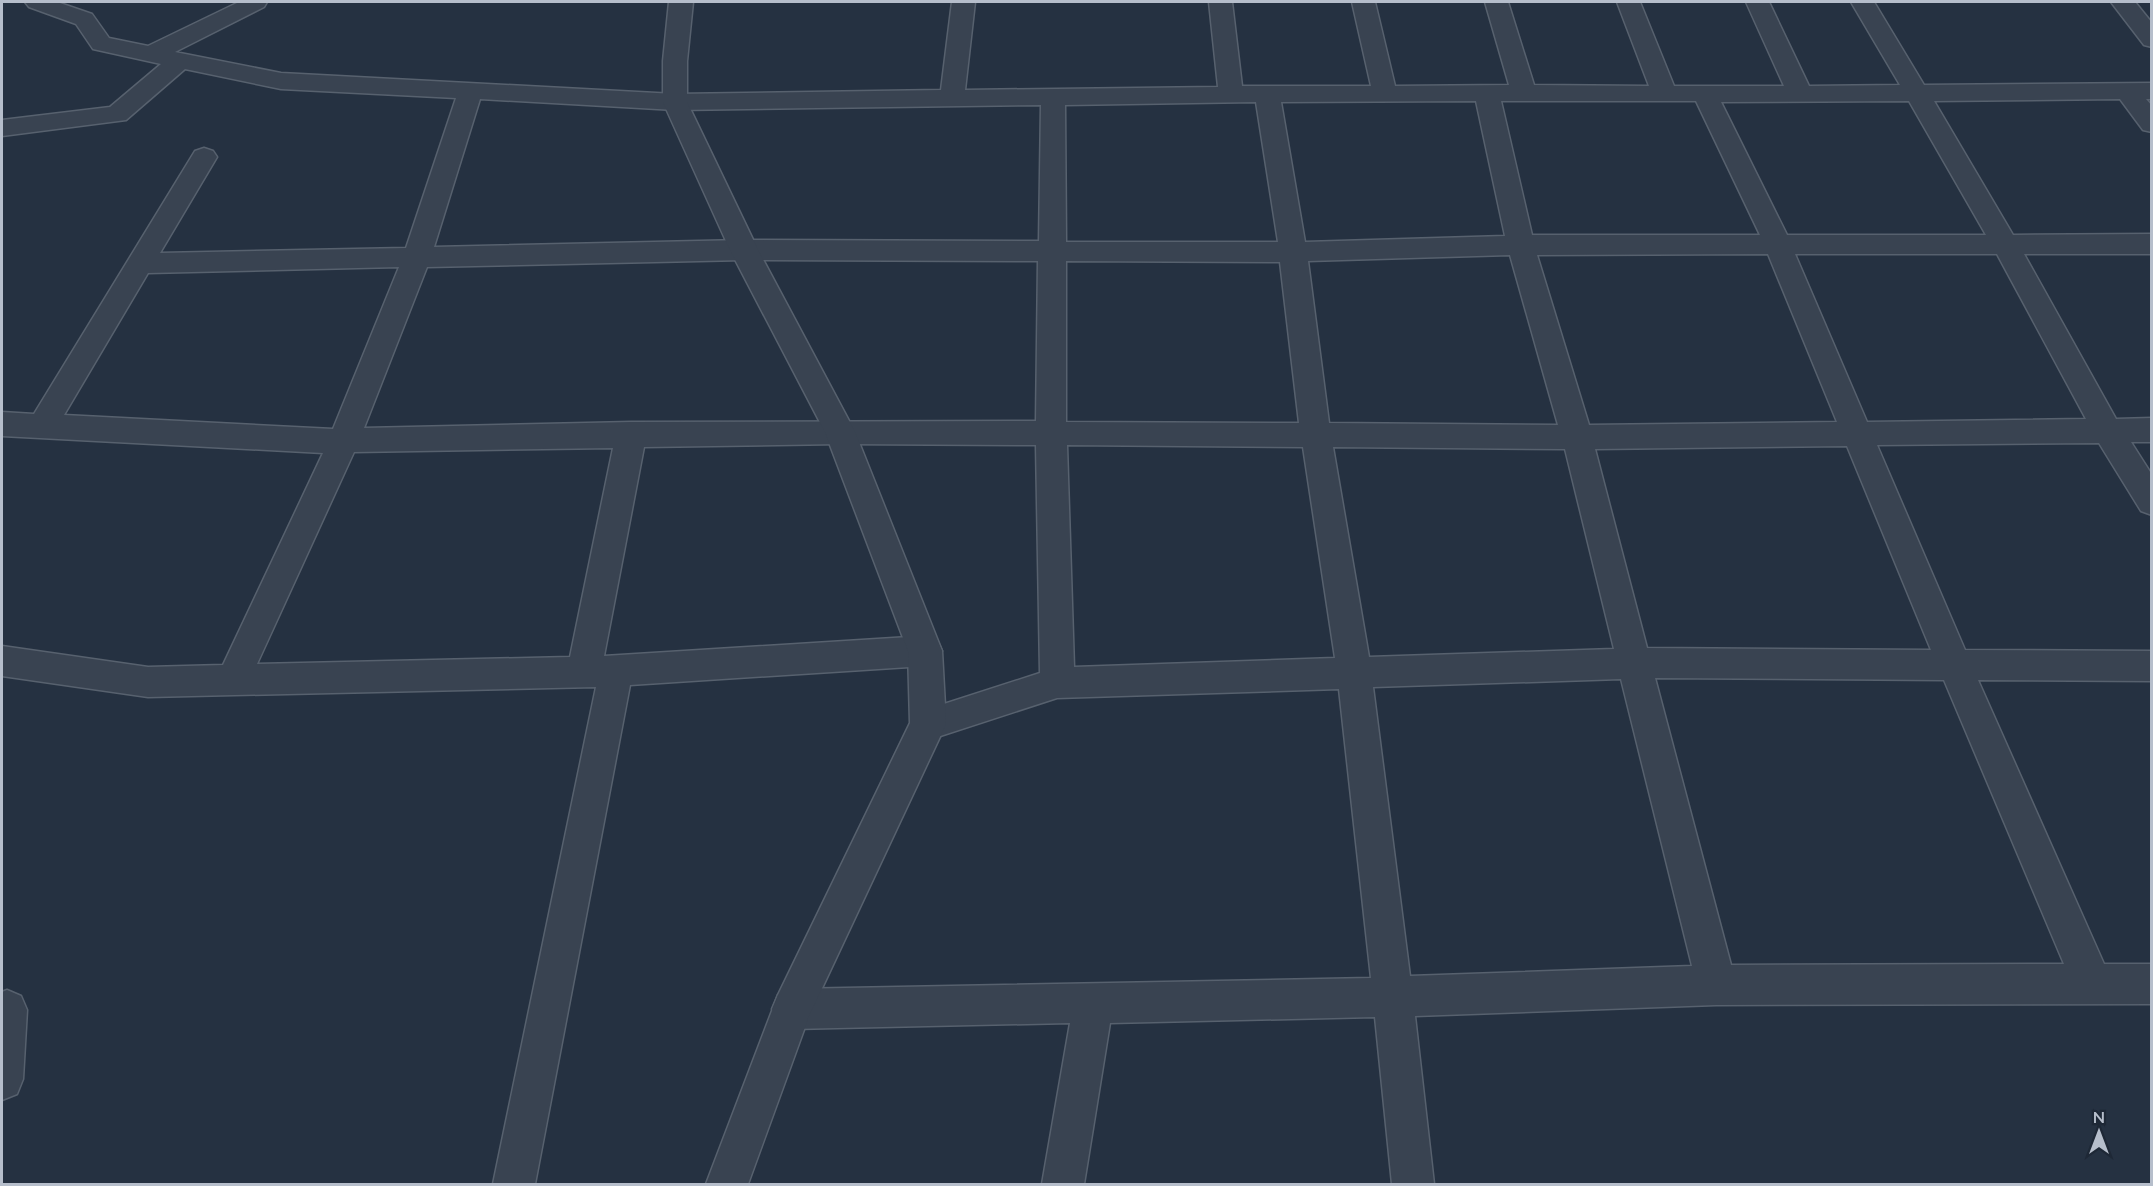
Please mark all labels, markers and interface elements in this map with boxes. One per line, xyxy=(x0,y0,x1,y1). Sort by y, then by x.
north arrow xyxy=(2069,1102,2129,1162)
text: N xyxy=(2093,1107,2105,1126)

